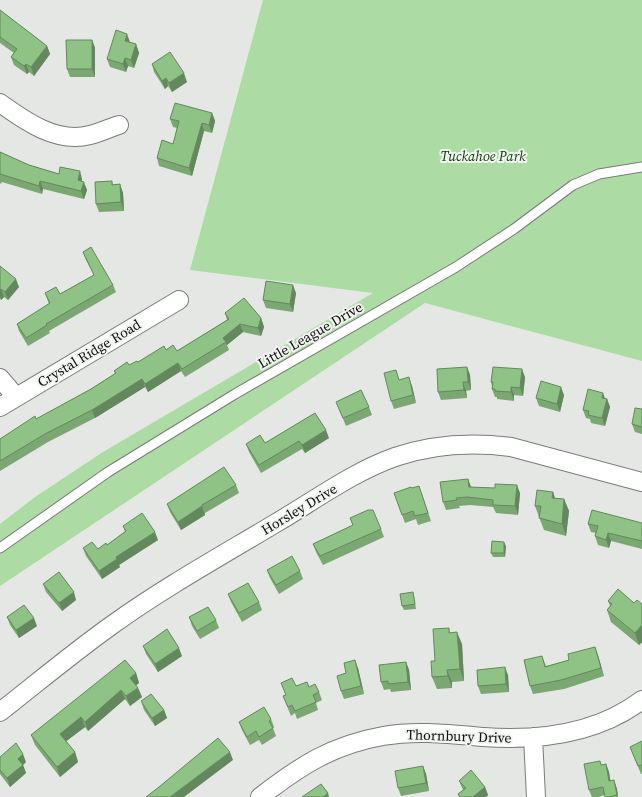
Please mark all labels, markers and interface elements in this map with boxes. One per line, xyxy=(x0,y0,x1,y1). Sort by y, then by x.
park label: Tuckahoe Park xyxy=(440,146,526,166)
street label: Little League Drive xyxy=(254,297,366,373)
street label: Crystal Ridge Road xyxy=(34,314,145,392)
street label: Horsley Drive xyxy=(257,478,341,540)
street label: Thornbury Drive xyxy=(406,724,512,748)

